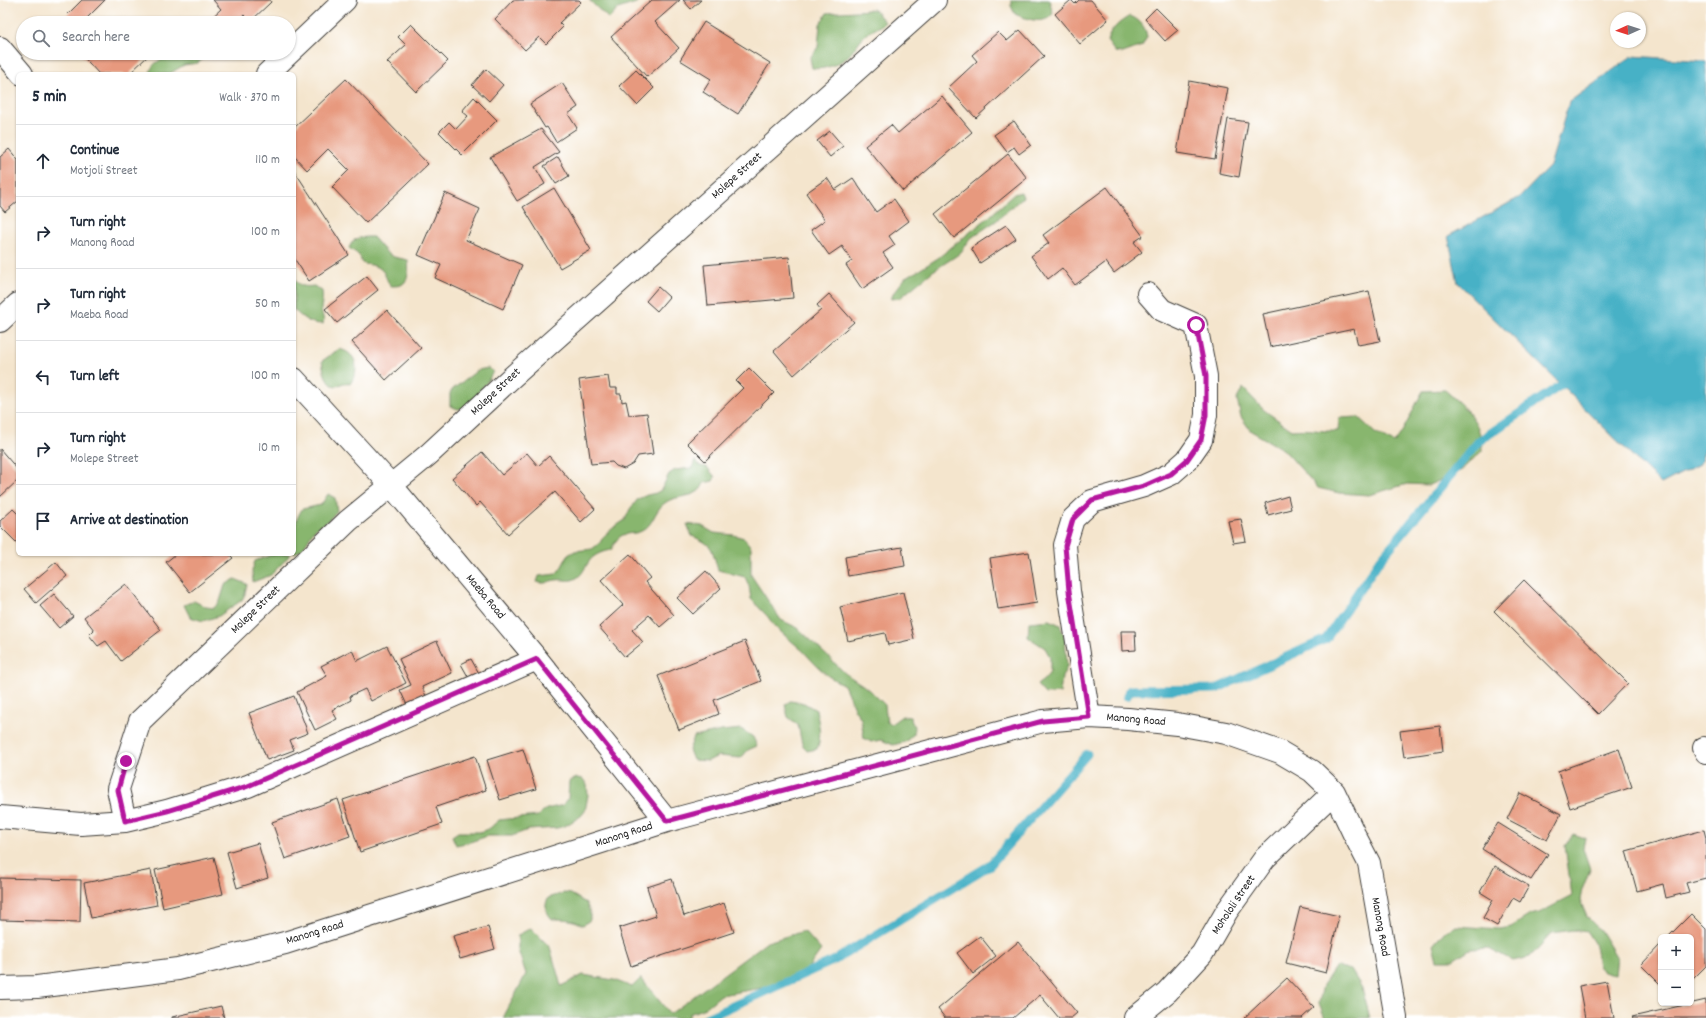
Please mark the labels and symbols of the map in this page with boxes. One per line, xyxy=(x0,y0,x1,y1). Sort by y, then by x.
north arrow xyxy=(1610,12,1646,48)
street label: Molepe Street xyxy=(708,148,767,203)
route start xyxy=(1187,316,1205,334)
street label: Molepe Street xyxy=(467,364,525,420)
street label: Maeba Road xyxy=(461,571,509,623)
street label: Molepe Street xyxy=(227,582,285,638)
street label: Manong Road xyxy=(1106,709,1166,731)
route end xyxy=(117,752,135,770)
street label: Manong Road xyxy=(593,818,655,852)
street label: Mohololi Street xyxy=(1208,871,1260,938)
street label: Manong Road xyxy=(1366,896,1394,958)
street label: Manong Road xyxy=(284,916,346,950)

